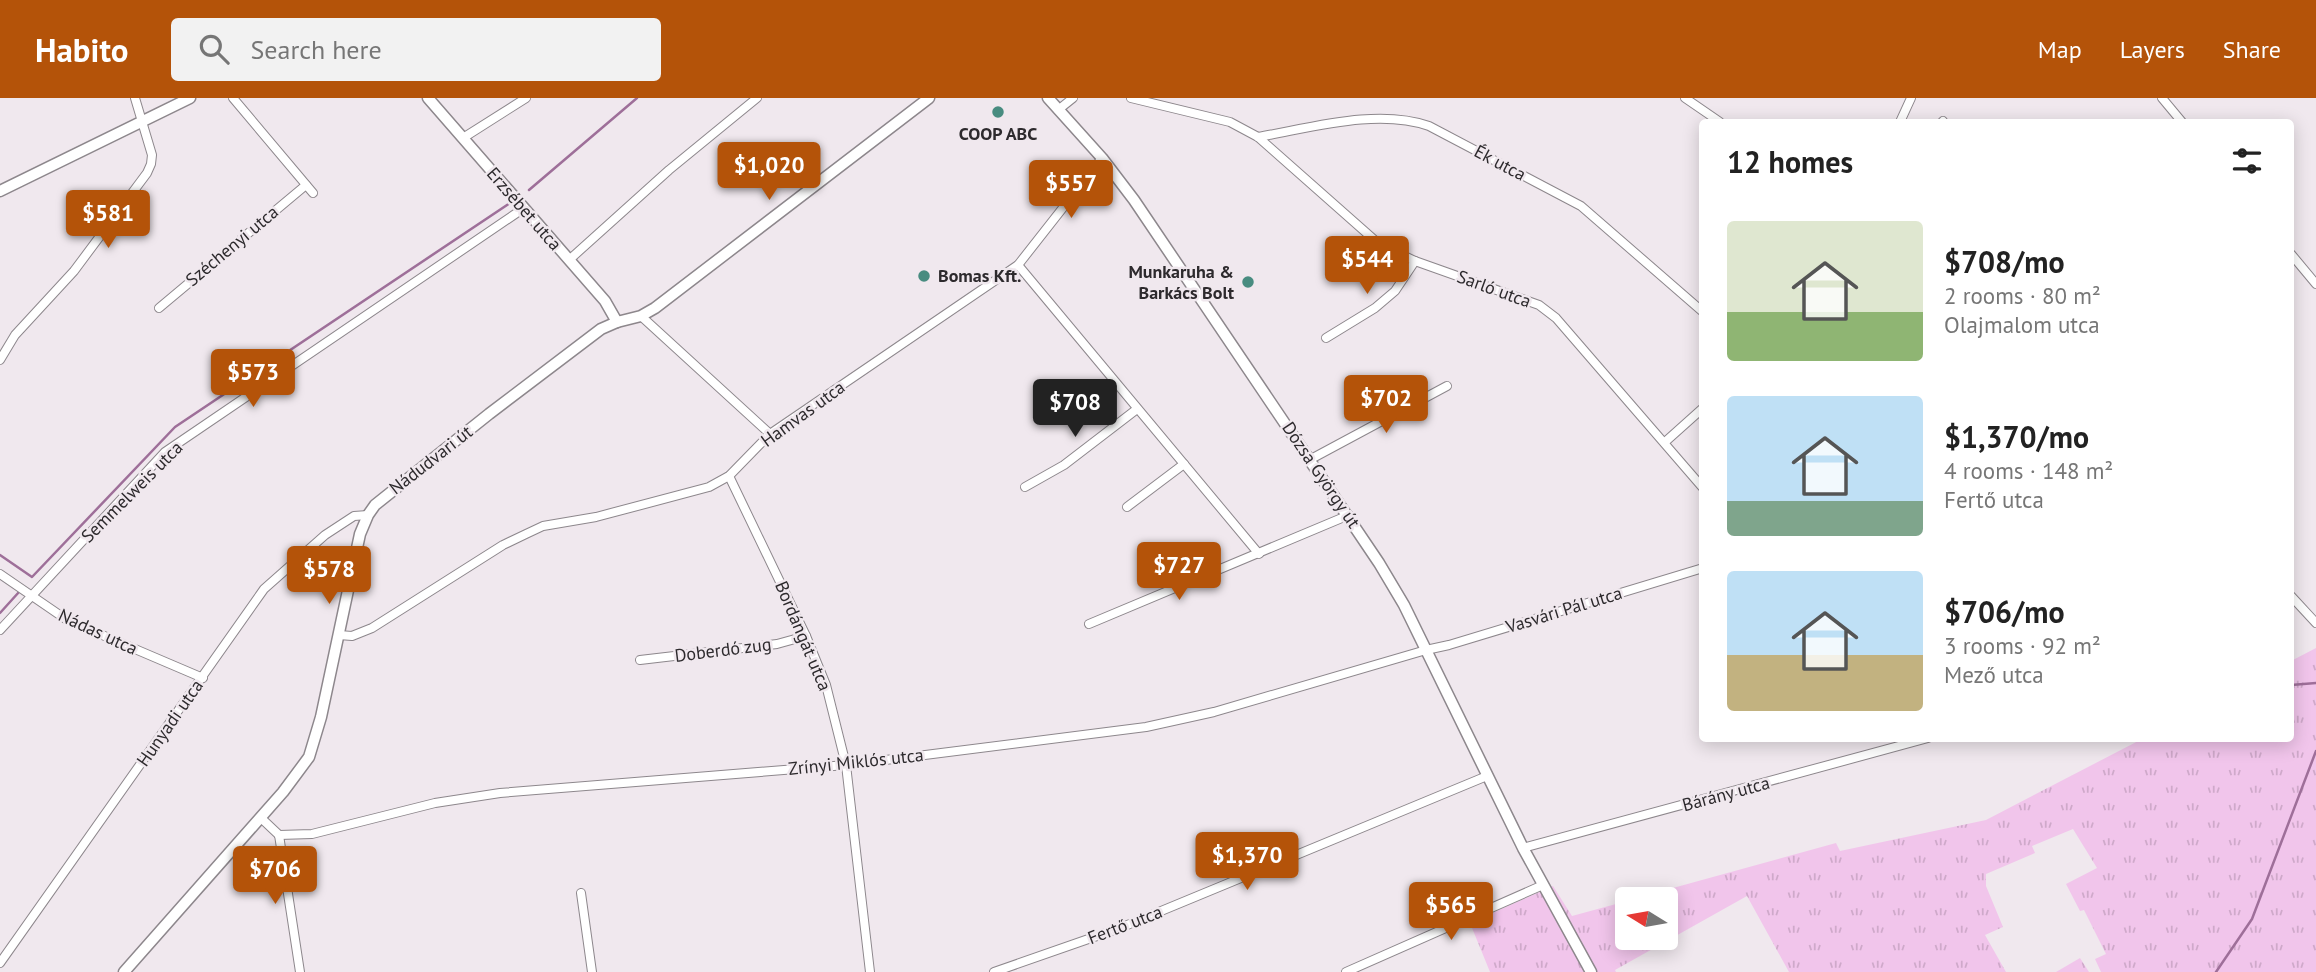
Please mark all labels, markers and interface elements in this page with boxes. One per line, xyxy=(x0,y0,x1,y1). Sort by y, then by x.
search box xyxy=(171,18,661,81)
text: Habito xyxy=(35,28,129,71)
icon: search xyxy=(195,30,233,68)
text: Search here xyxy=(251,33,382,66)
text: Map xyxy=(2038,34,2082,65)
text: Layers xyxy=(2120,34,2185,65)
text: Share xyxy=(2223,34,2281,65)
marker: COOP ABC xyxy=(990,104,1006,120)
place label: COOP ABC xyxy=(959,122,1037,145)
street label: Ék utca xyxy=(1470,139,1530,186)
pin: $1,020 xyxy=(712,142,826,202)
text: 12 homes xyxy=(1727,142,1853,181)
icon: filters xyxy=(2228,142,2266,180)
text: $1,020 xyxy=(733,150,805,179)
pin: $557 xyxy=(1030,160,1112,220)
street label: Erzsébet utca xyxy=(482,162,567,255)
text: $557 xyxy=(1045,168,1097,197)
pin: $581 xyxy=(67,190,149,250)
text: $581 xyxy=(82,198,134,227)
street label: Széchenyi utca xyxy=(181,200,283,291)
pin: $544 xyxy=(1326,236,1408,296)
text: $708/mo xyxy=(1944,242,2065,281)
text: $544 xyxy=(1341,244,1393,273)
icon: home xyxy=(1783,249,1867,333)
place label: Munkaruha & Barkács Bolt xyxy=(1128,260,1235,304)
place label: Bomas Kft. xyxy=(938,264,1021,287)
street label: Sarló utca xyxy=(1454,265,1534,312)
marker: Bomas Kft. xyxy=(916,268,932,284)
marker: Munkaruha & Barkács Bolt xyxy=(1240,274,1256,290)
text: 2 rooms · 80 m² xyxy=(1944,281,2101,310)
text: Olajmalom utca xyxy=(1944,310,2100,339)
pin: $573 xyxy=(212,350,294,409)
text: $573 xyxy=(227,357,279,386)
street label: Hamvas utca xyxy=(756,375,849,452)
pin: $702 xyxy=(1345,376,1427,435)
pin: $708 xyxy=(1034,380,1116,439)
text: $702 xyxy=(1360,383,1412,412)
text: $708 xyxy=(1049,387,1101,416)
street label: Dózsa György út xyxy=(1277,417,1365,532)
text: $1,370/mo xyxy=(1944,417,2089,456)
street label: Nádudvari út xyxy=(384,420,477,499)
icon: home xyxy=(1783,424,1867,508)
street label: Semmelweis utca xyxy=(76,436,187,547)
text: 4 rooms · 148 m² xyxy=(1944,456,2113,485)
text: Fertő utca xyxy=(1944,485,2044,514)
pin: $727 xyxy=(1138,542,1220,602)
pin: $578 xyxy=(288,546,370,606)
text: $727 xyxy=(1153,550,1205,579)
text: $578 xyxy=(303,554,355,583)
street label: Bordángát utca xyxy=(770,578,837,694)
street label: Vasvári Pál utca xyxy=(1502,581,1625,638)
text: $706/mo xyxy=(1944,592,2065,631)
icon: home xyxy=(1783,599,1867,683)
street label: Nádas utca xyxy=(55,603,141,660)
text: 3 rooms · 92 m² xyxy=(1944,631,2101,660)
street label: Doberdó zug xyxy=(673,632,773,667)
text: Mező utca xyxy=(1944,660,2044,689)
street label: Hunyadi utca xyxy=(131,675,208,771)
street label: Zrínyi Miklós utca xyxy=(787,743,925,780)
street label: Bárány utca xyxy=(1680,771,1772,816)
pin: $1,370 xyxy=(1190,832,1304,892)
text: $1,370 xyxy=(1211,840,1283,869)
pin: $706 xyxy=(234,846,316,906)
text: $706 xyxy=(249,854,301,883)
pin: $565 xyxy=(1410,882,1492,942)
north arrow xyxy=(1615,887,1678,950)
map controls xyxy=(1615,887,1678,950)
text: $565 xyxy=(1425,890,1477,919)
street label: Fertő utca xyxy=(1084,900,1165,949)

